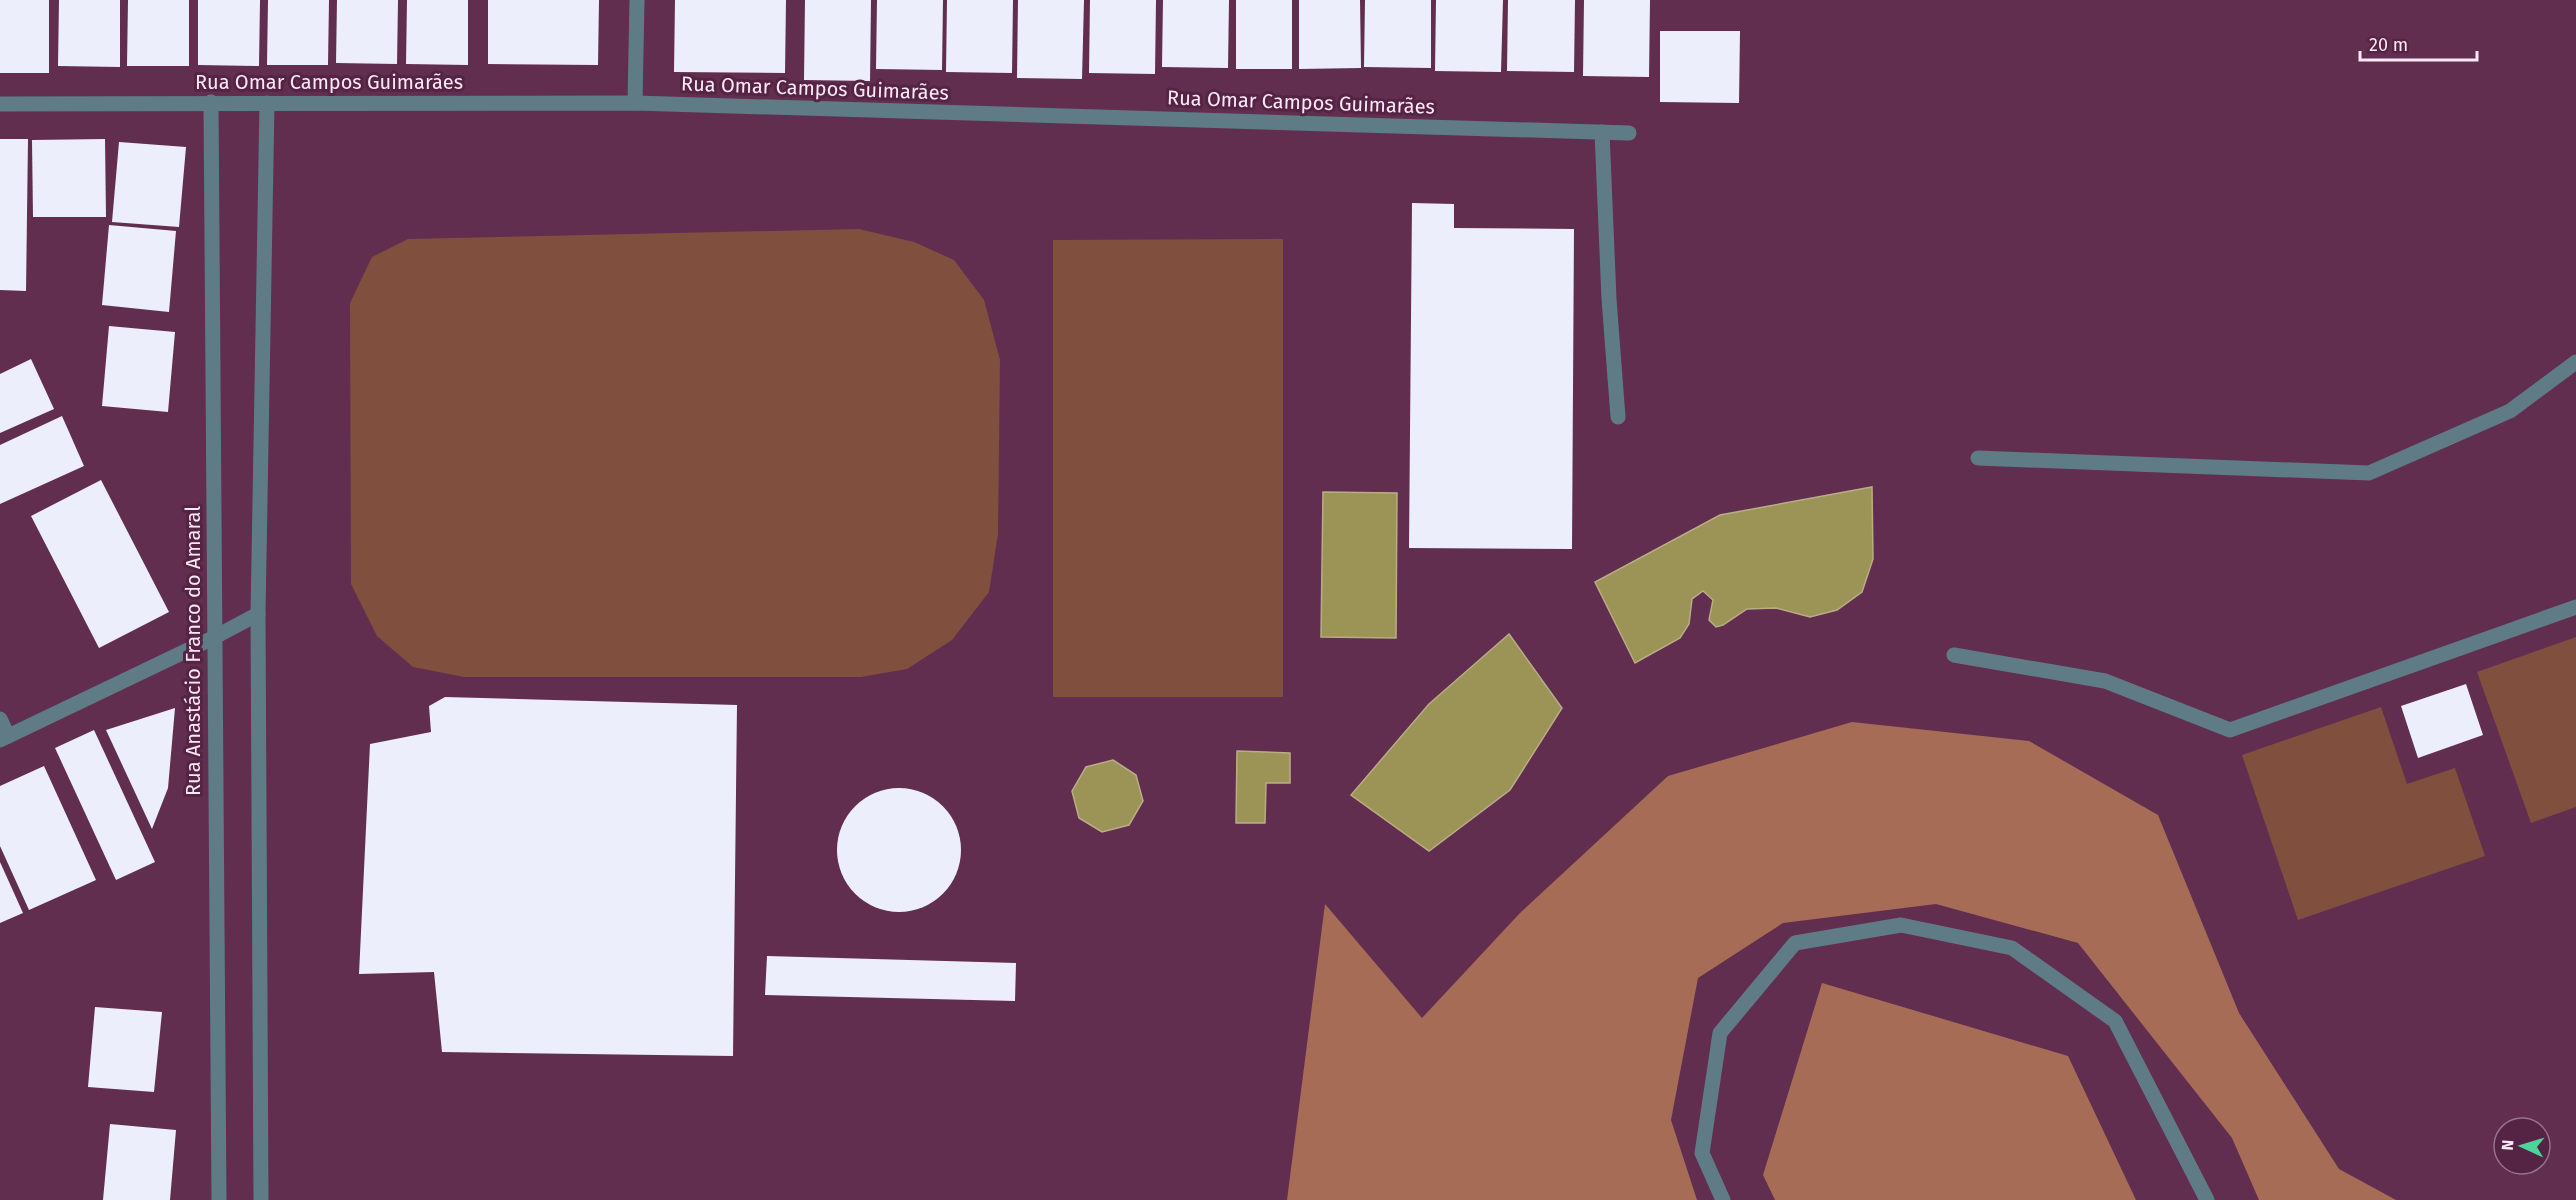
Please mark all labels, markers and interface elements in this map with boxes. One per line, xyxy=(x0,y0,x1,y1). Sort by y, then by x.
scale bar xyxy=(2360,24,2477,62)
text: 20 m xyxy=(2369,34,2408,56)
street label: Rua Omar Campos Guimarães xyxy=(195,70,463,94)
street label: Rua Omar Campos Guimarães xyxy=(681,71,949,105)
street label: Rua Omar Campos Guimarães xyxy=(1167,85,1435,119)
street label: Rua Anastácio Franco do Amaral xyxy=(181,506,205,796)
north arrow xyxy=(2492,1116,2552,1176)
text: N xyxy=(2498,1139,2517,1151)

